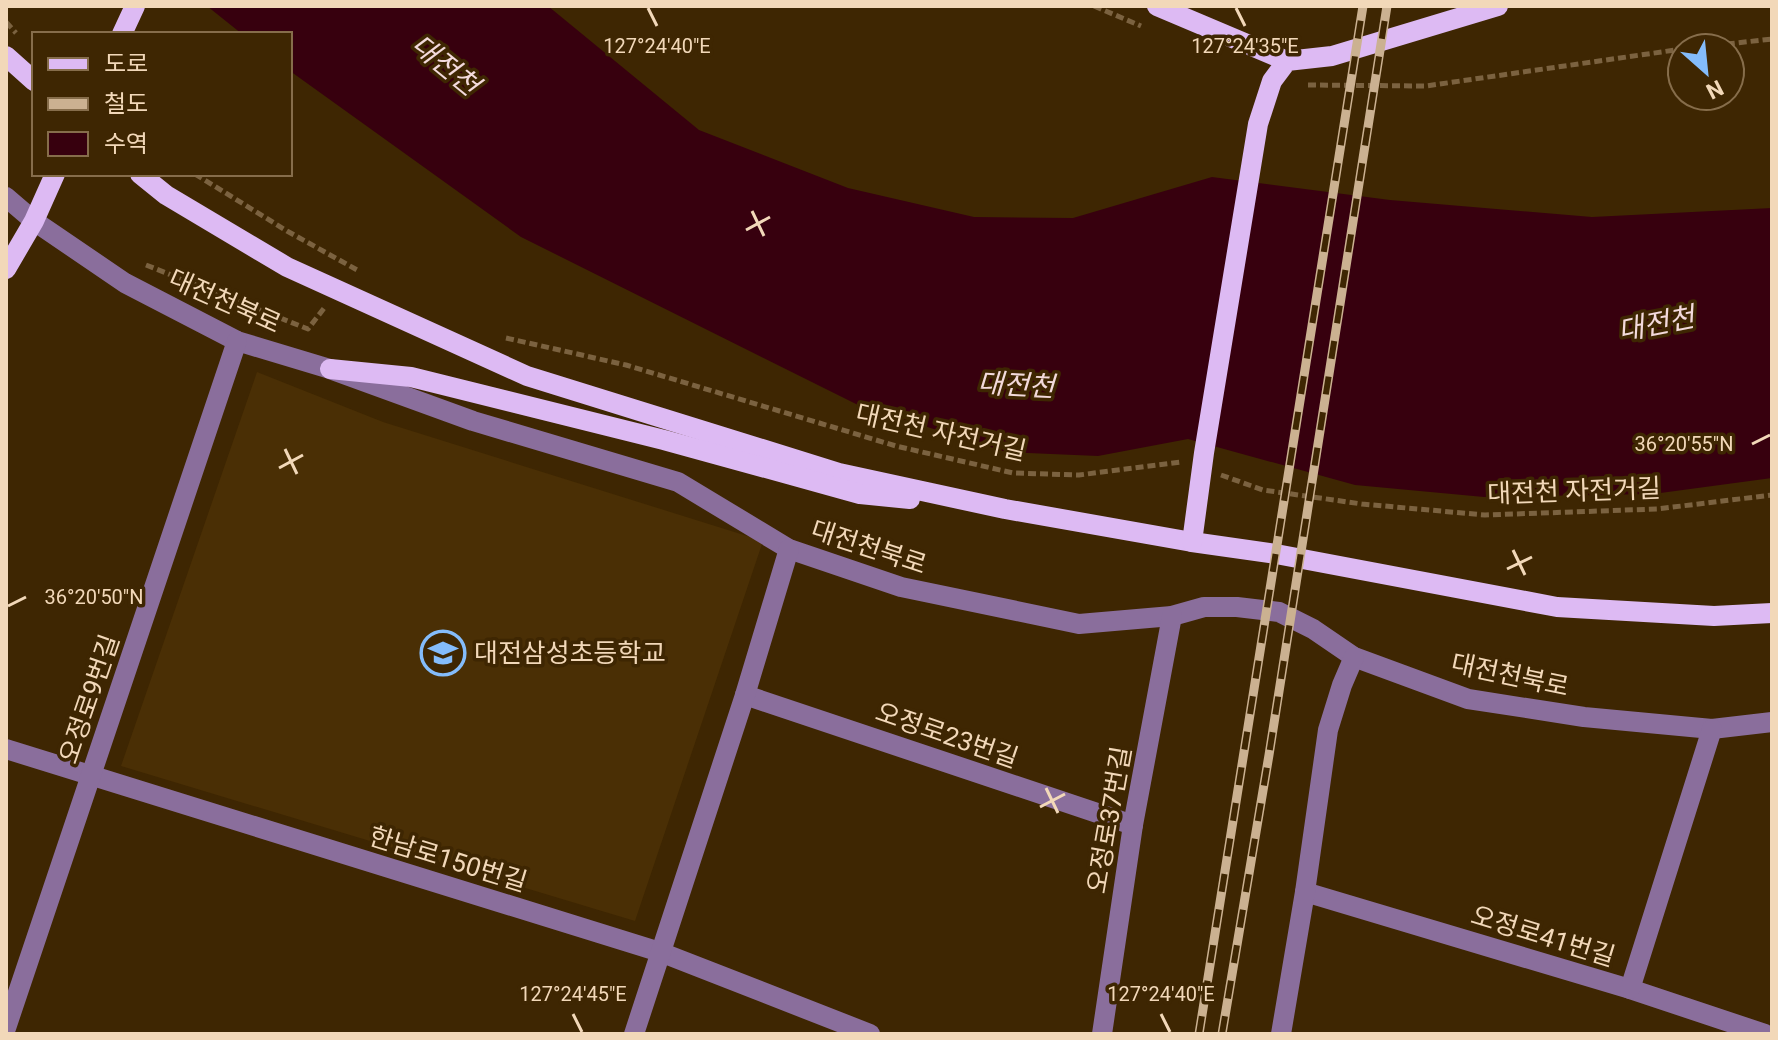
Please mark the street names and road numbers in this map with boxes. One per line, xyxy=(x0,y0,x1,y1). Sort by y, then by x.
street label: 대전천북로 xyxy=(164,263,286,339)
street label: 대전천 자전거길 xyxy=(853,398,1029,466)
street label: 대전천 자전거길 xyxy=(1487,473,1661,509)
street label: 대전천북로 xyxy=(807,514,931,580)
street label: 오정로9번길 xyxy=(53,631,125,767)
street label: 대전천북로 xyxy=(1448,648,1572,702)
street label: 오정로23번길 xyxy=(872,697,1022,773)
street label: 오정로37번길 xyxy=(1081,744,1137,896)
street label: 한남로150번길 xyxy=(365,821,531,897)
street label: 오정로41번길 xyxy=(1467,900,1619,972)

